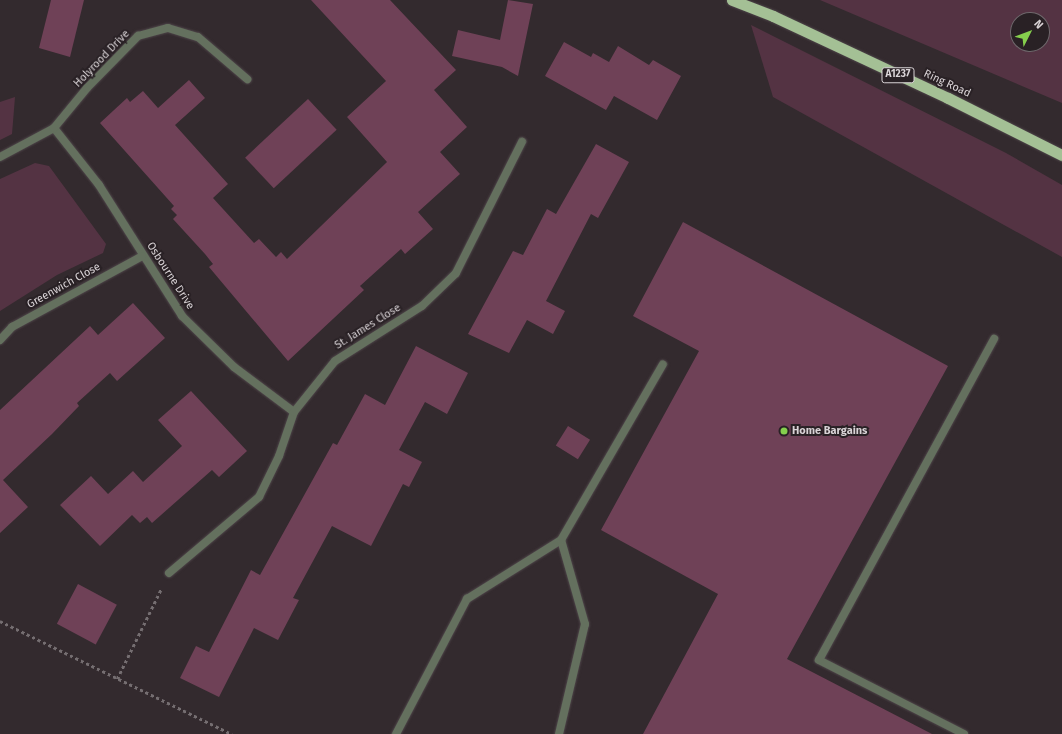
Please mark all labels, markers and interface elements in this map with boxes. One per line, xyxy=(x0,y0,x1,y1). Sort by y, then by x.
north arrow xyxy=(1010,12,1050,52)
text: N xyxy=(1031,17,1046,31)
street label: Holyrood Drive xyxy=(71,28,133,90)
road number: A1237 xyxy=(881,67,915,83)
street label: Ring Road xyxy=(921,67,973,101)
street label: Osbourne Drive xyxy=(143,240,197,312)
street label: Greenwich Close xyxy=(25,260,103,312)
street label: St. James Close xyxy=(333,301,403,353)
place label: Home Bargains xyxy=(792,424,867,438)
marker: Home Bargains xyxy=(779,426,789,436)

